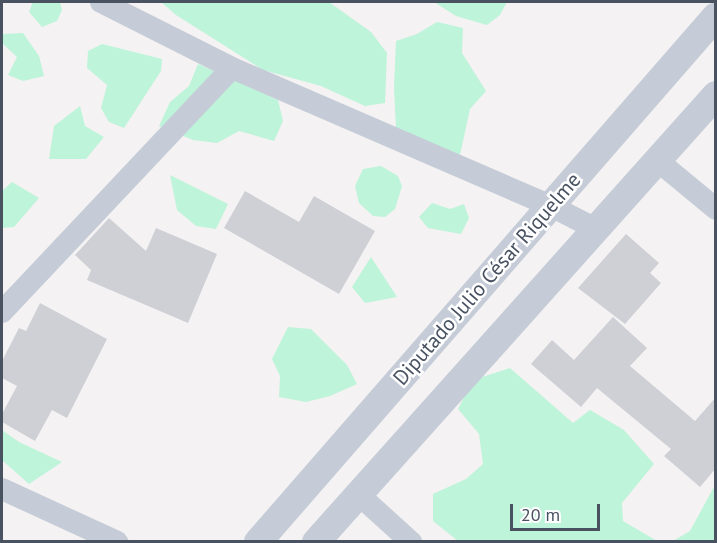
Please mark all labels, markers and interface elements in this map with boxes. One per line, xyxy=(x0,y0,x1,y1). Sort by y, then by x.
street label: Diputado Julio César Riquelme xyxy=(388,168,586,390)
scale bar xyxy=(513,492,603,530)
text: 20 m xyxy=(521,503,560,526)

